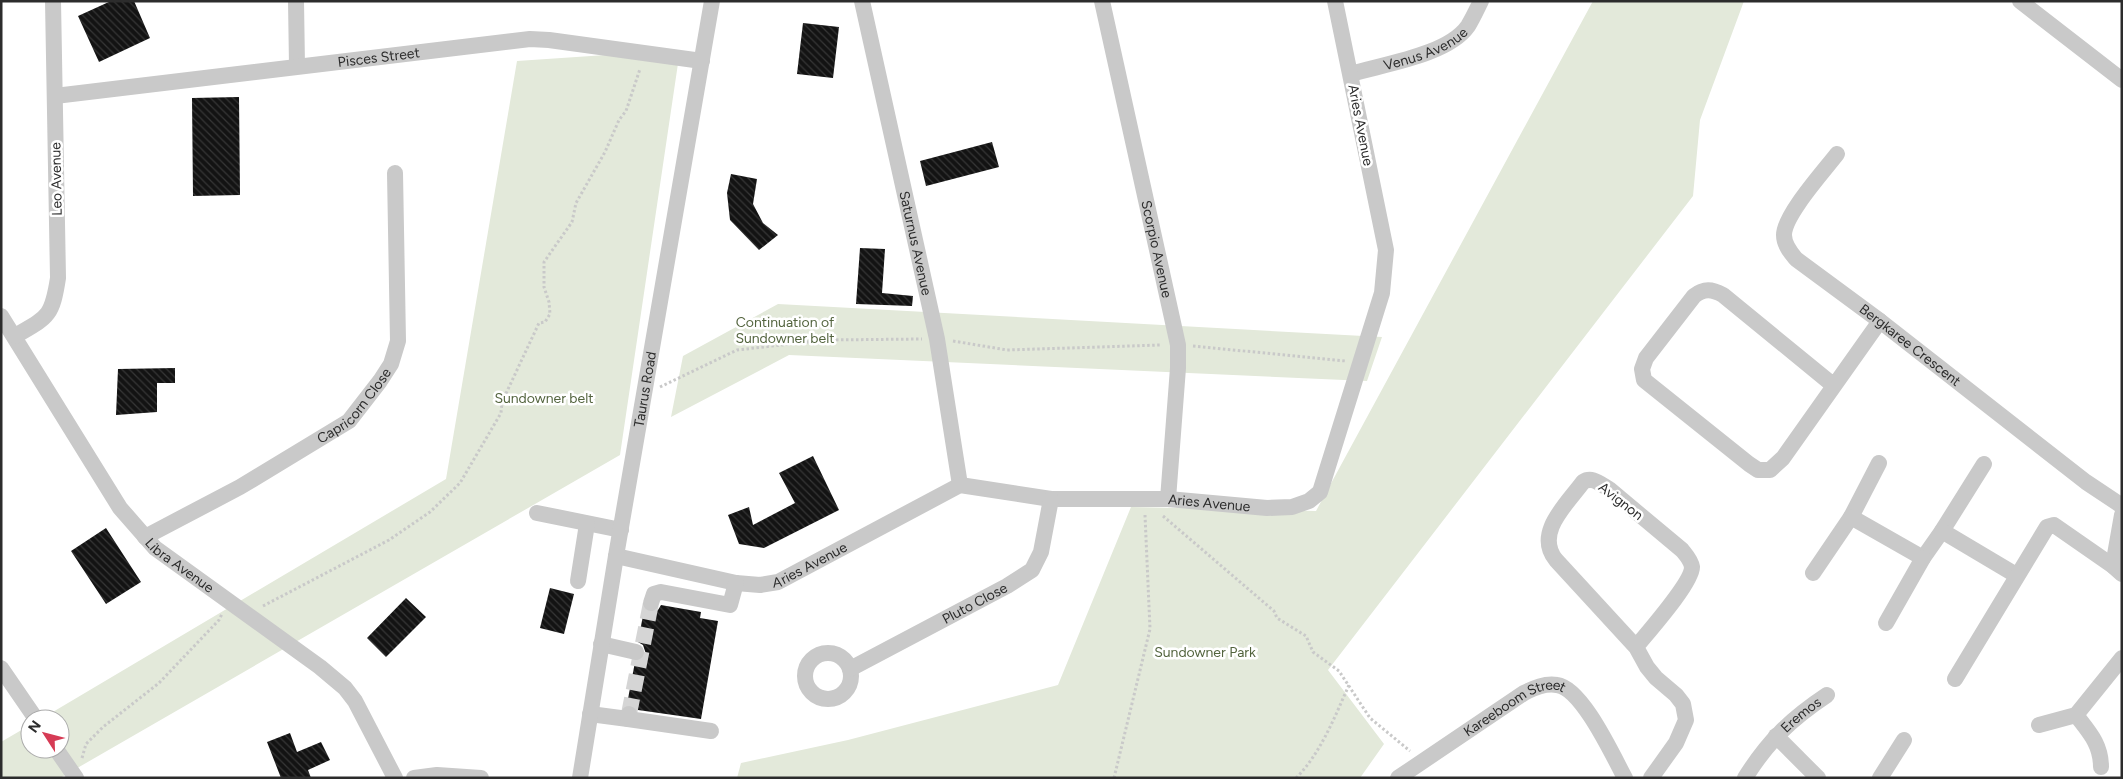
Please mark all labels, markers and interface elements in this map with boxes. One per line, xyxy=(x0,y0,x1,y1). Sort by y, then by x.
street label: Venus Avenue xyxy=(1382,24,1472,74)
street label: Pisces Street xyxy=(337,44,421,71)
street label: Aries Avenue xyxy=(1344,83,1377,168)
street label: Leo Avenue xyxy=(47,142,66,216)
street label: Saturnus Avenue xyxy=(895,189,935,297)
street label: Scorpio Avenue xyxy=(1137,199,1175,300)
street label: Bergkaree Crescent xyxy=(1856,301,1964,390)
park label: Continuation of Sundowner belt xyxy=(735,314,835,347)
street label: Taurus Road xyxy=(630,350,660,429)
street label: Capricorn Close xyxy=(314,365,395,447)
park label: Sundowner belt xyxy=(494,390,594,407)
street label: Avignon xyxy=(1595,479,1646,524)
street label: Aries Avenue xyxy=(1167,491,1251,515)
street label: Libra Avenue xyxy=(141,535,217,597)
street label: Aries Avenue xyxy=(771,539,850,592)
street label: Pluto Close xyxy=(939,579,1011,628)
park label: Sundowner Park xyxy=(1154,644,1256,661)
street label: Kareeboom Street xyxy=(1460,676,1569,740)
street label: Eremos xyxy=(1777,694,1825,736)
north arrow xyxy=(20,709,70,759)
text: N xyxy=(25,717,45,736)

